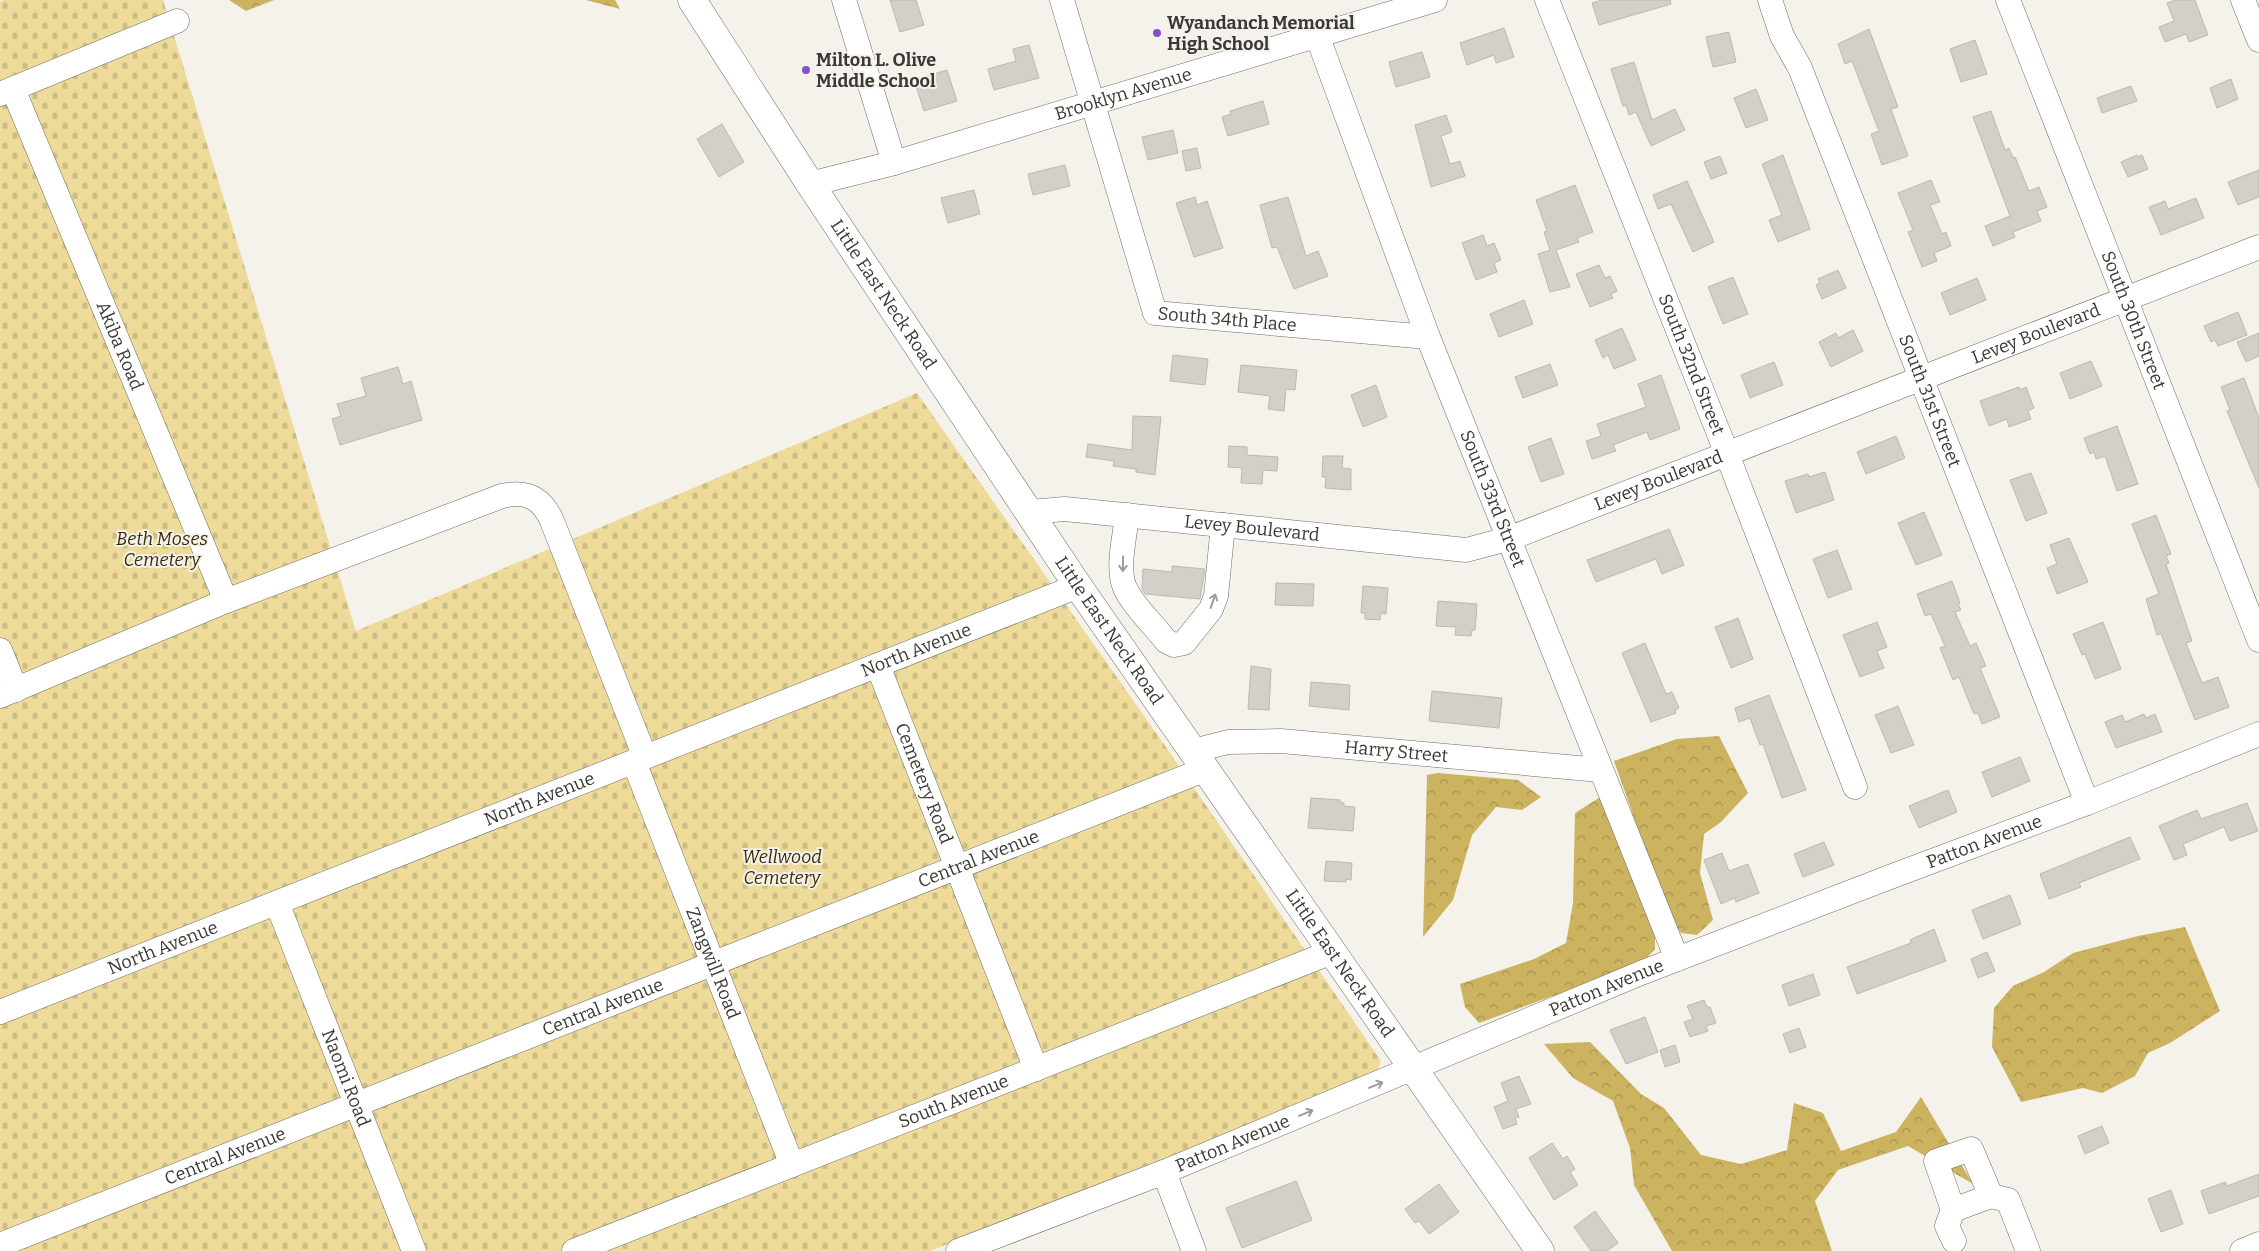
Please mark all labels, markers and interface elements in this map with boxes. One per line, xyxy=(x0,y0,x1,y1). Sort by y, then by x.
place label: Wyandanch Memorial High School xyxy=(1167,12,1355,55)
marker: Wyandanch Memorial High School xyxy=(1151,27,1163,39)
place label: Milton L. Olive Middle School xyxy=(816,49,936,92)
street label: Brooklyn Avenue xyxy=(1052,63,1194,125)
marker: Milton L. Olive Middle School xyxy=(800,64,812,76)
street label: Little East Neck Road xyxy=(826,215,941,373)
street label: South 30th Street xyxy=(2097,248,2171,393)
street label: South 32nd Street xyxy=(1654,291,1730,439)
street label: Akiba Road xyxy=(92,298,148,394)
street label: Levey Boulevard xyxy=(1969,299,2103,369)
street label: South 34th Place xyxy=(1157,302,1298,336)
street label: South 31st Street xyxy=(1894,331,1966,471)
street label: South 33rd Street xyxy=(1455,427,1530,571)
street label: Levey Boulevard xyxy=(1591,446,1726,515)
street label: Levey Boulevard xyxy=(1183,510,1321,546)
park label: Beth Moses Cemetery xyxy=(116,528,208,571)
street label: Little East Neck Road xyxy=(1050,552,1168,709)
one-way arrow xyxy=(1118,555,1128,571)
one-way arrow xyxy=(1209,593,1219,609)
street label: North Avenue xyxy=(858,618,974,682)
street label: Cemetery Road xyxy=(890,720,958,847)
street label: Harry Street xyxy=(1344,736,1450,767)
street label: North Avenue xyxy=(481,767,598,831)
street label: Patton Avenue xyxy=(1923,810,2045,873)
street label: Central Avenue xyxy=(915,825,1042,893)
park label: Wellwood Cemetery xyxy=(742,846,822,889)
street label: Little East Neck Road xyxy=(1281,885,1399,1042)
street label: Zangwill Road xyxy=(681,904,745,1022)
street label: North Avenue xyxy=(104,916,221,979)
street label: Patton Avenue xyxy=(1546,954,1667,1021)
street label: Central Avenue xyxy=(539,973,666,1041)
street label: Naomi Road xyxy=(317,1026,375,1130)
street label: South Avenue xyxy=(895,1070,1012,1133)
one-way arrow xyxy=(1368,1080,1383,1089)
one-way arrow xyxy=(1298,1108,1313,1118)
street label: Patton Avenue xyxy=(1172,1110,1293,1177)
street label: Central Avenue xyxy=(161,1122,289,1190)

